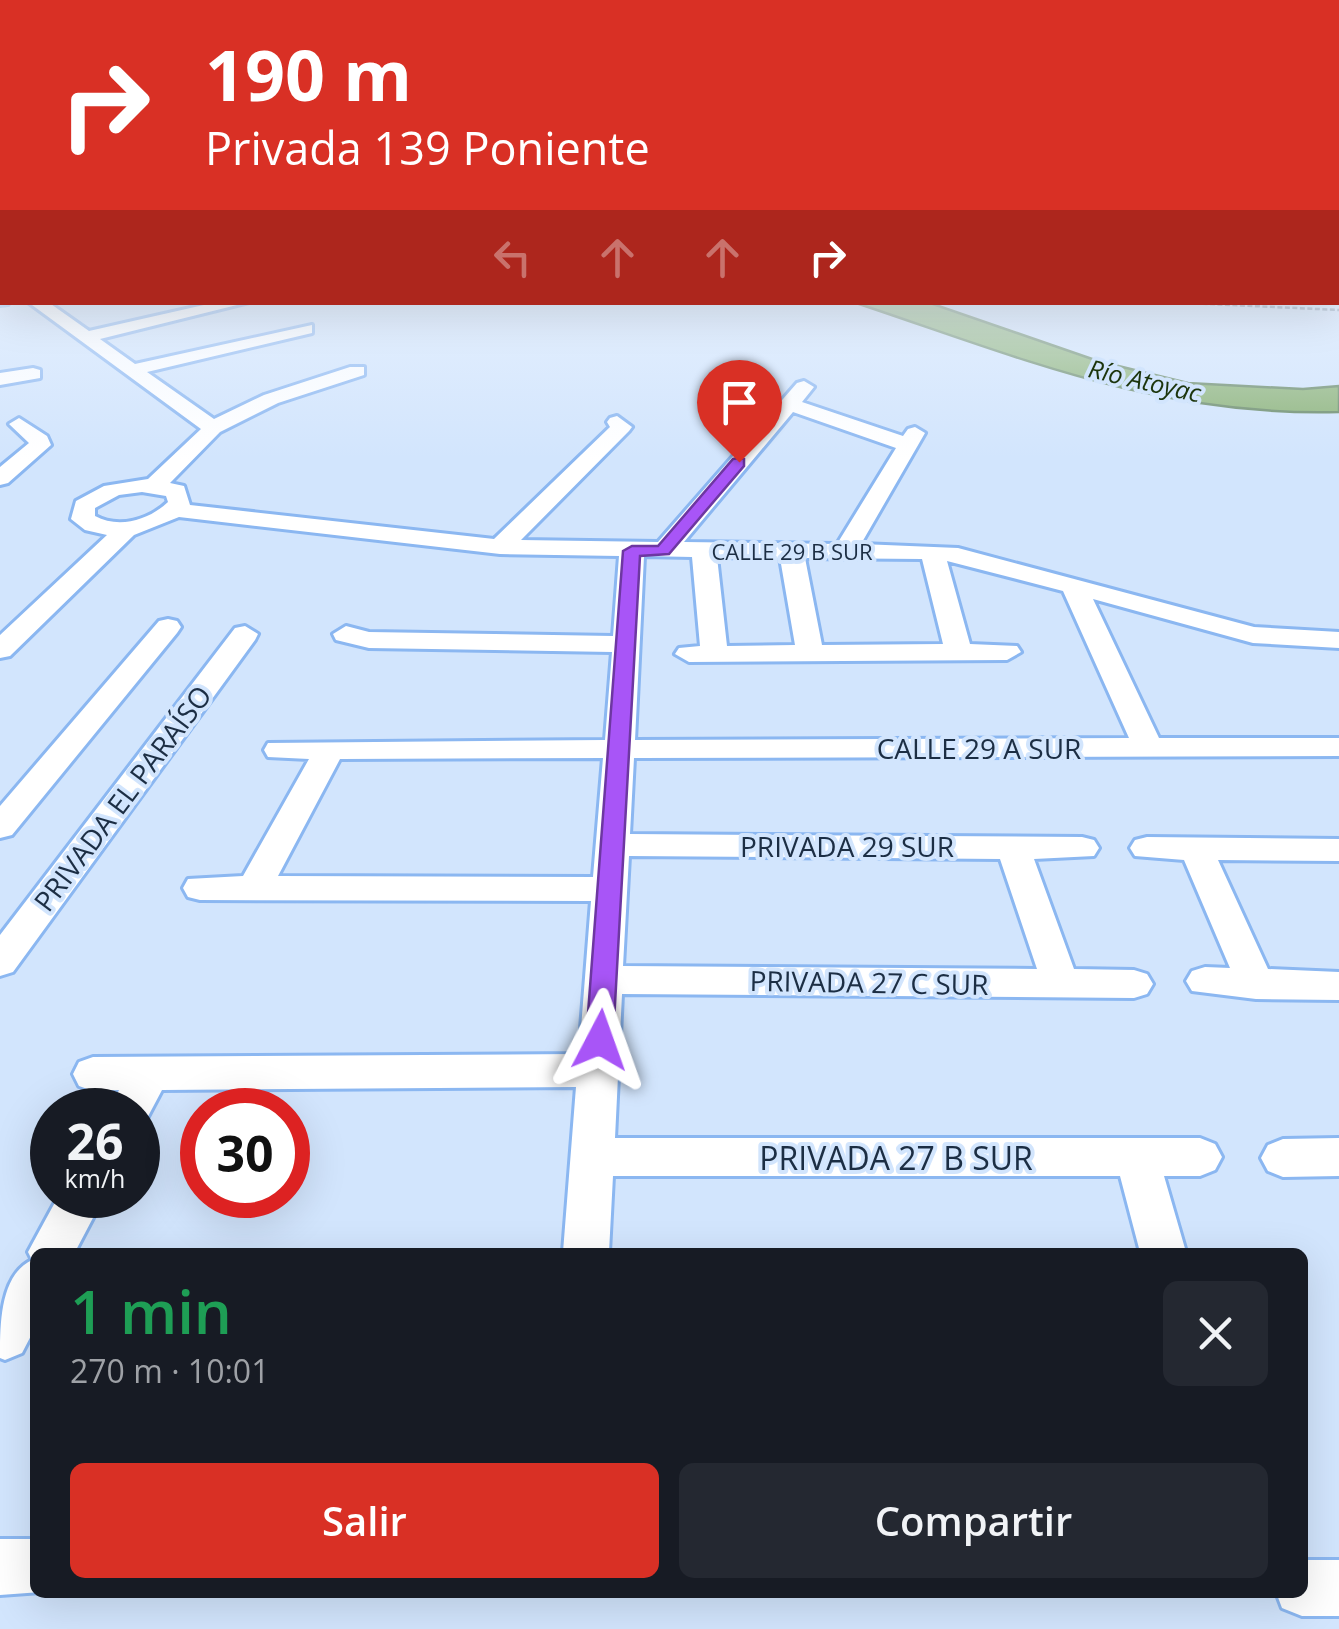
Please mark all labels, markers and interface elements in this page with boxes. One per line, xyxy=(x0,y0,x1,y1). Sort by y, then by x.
text: 190 m xyxy=(205,26,412,122)
icon: right xyxy=(40,40,170,170)
text: Privada 139 Poniente xyxy=(205,117,650,178)
icon: left xyxy=(485,230,540,285)
icon: ahead xyxy=(590,230,645,285)
icon: ahead xyxy=(695,230,750,285)
icon: right xyxy=(800,230,855,285)
water label: Río Atoyac xyxy=(1085,351,1205,410)
pin xyxy=(697,360,782,463)
icon: arrive xyxy=(712,375,767,430)
street label: CALLE 29 B SUR xyxy=(711,536,873,566)
street label: PRIVADA EL PARAÍSO xyxy=(25,677,219,919)
street label: CALLE 29 A SUR xyxy=(877,729,1081,767)
street label: PRIVADA 29 SUR xyxy=(740,827,954,865)
street label: PRIVADA 27 C SUR xyxy=(749,961,989,1003)
position arrow xyxy=(548,988,652,1092)
speed limit sign: 30 xyxy=(180,1088,310,1218)
text: 26 xyxy=(66,1107,124,1175)
street label: PRIVADA 27 B SUR xyxy=(759,1136,1033,1179)
text: km/h xyxy=(65,1161,125,1195)
text: 1 min xyxy=(70,1270,232,1352)
button: close xyxy=(1163,1281,1268,1386)
text: 270 m · 10:01 xyxy=(70,1349,269,1392)
button: Salir xyxy=(70,1463,659,1578)
button: Compartir xyxy=(679,1463,1268,1578)

